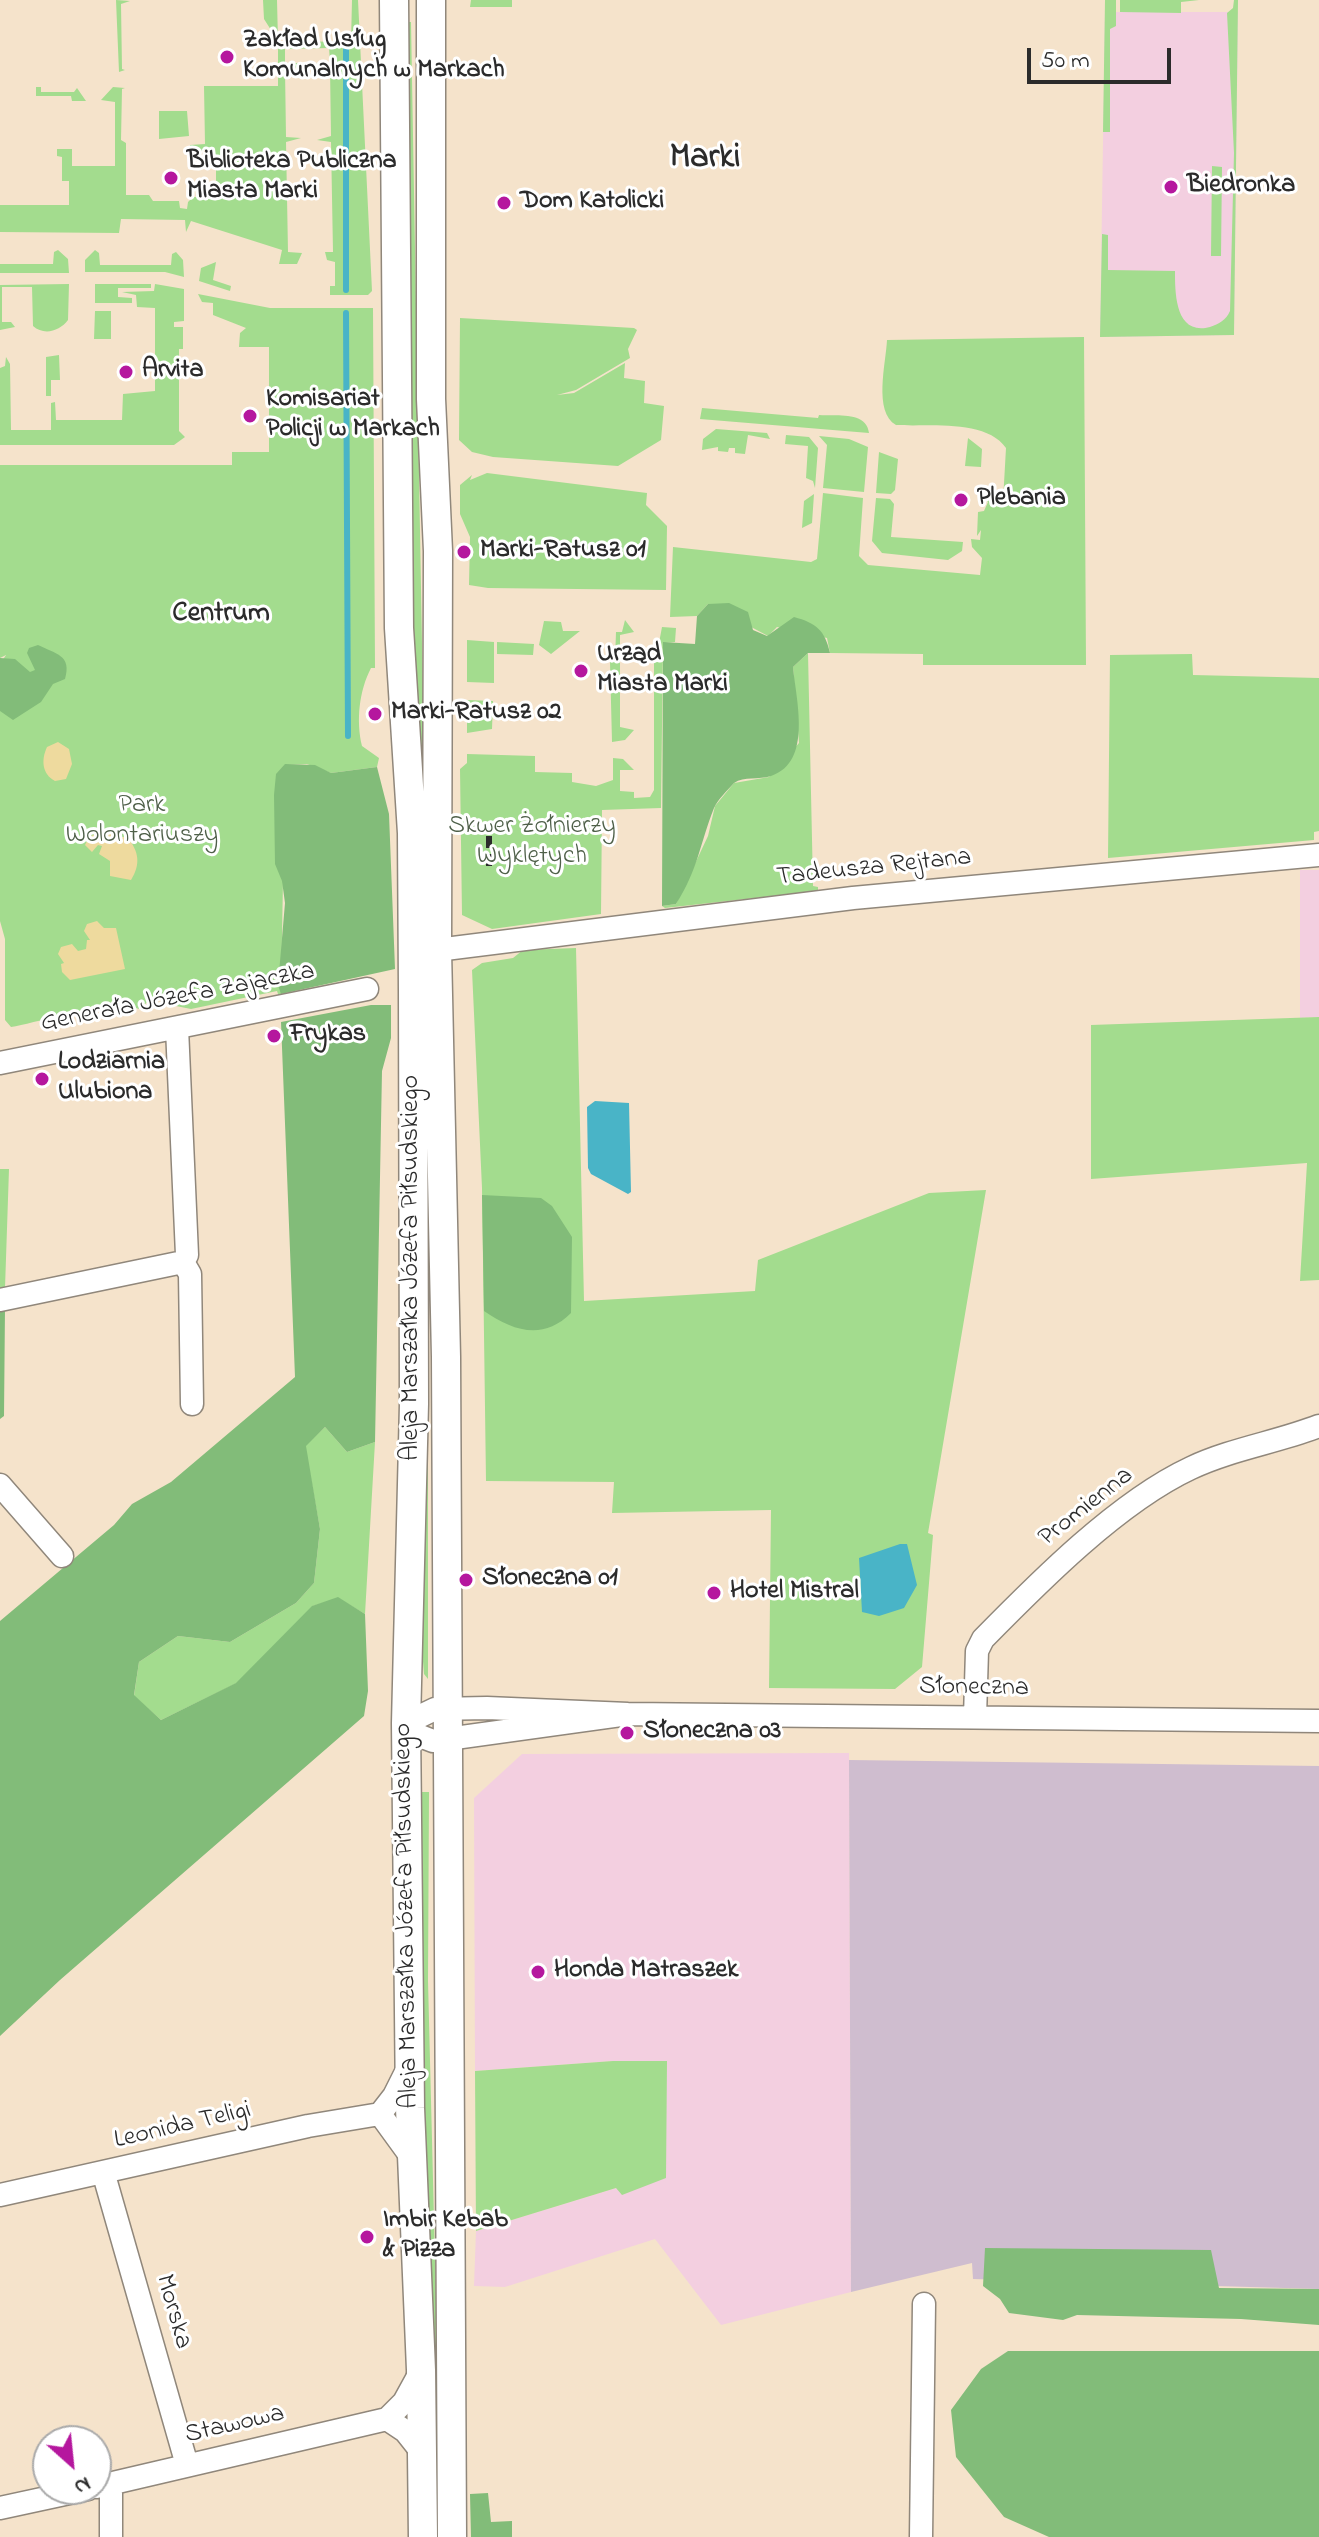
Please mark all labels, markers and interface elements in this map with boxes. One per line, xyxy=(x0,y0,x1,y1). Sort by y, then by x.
place label: Zakład Usług Komunalnych w Markach xyxy=(243,26,505,88)
scale bar xyxy=(1031,32,1175,82)
text: 50 m xyxy=(1041,44,1090,79)
marker: Zakład Usług Komunalnych w Markach xyxy=(218,48,236,66)
district label: Marki xyxy=(670,140,740,180)
place label: Biblioteka Publiczna Miasta Marki xyxy=(187,147,397,208)
marker: Biblioteka Publiczna Miasta Marki xyxy=(162,169,180,187)
place label: Biedronka xyxy=(1187,171,1295,203)
marker: Biedronka xyxy=(1162,178,1180,196)
place label: Dom Katolicki xyxy=(520,187,664,219)
marker: Dom Katolicki xyxy=(495,194,513,212)
place label: Arvita xyxy=(142,356,204,388)
marker: Arvita xyxy=(117,363,135,381)
place label: Komisariat Policji w Markach xyxy=(266,385,440,446)
marker: Komisariat Policji w Markach xyxy=(241,407,259,425)
place label: Plebania xyxy=(977,484,1066,516)
marker: Plebania xyxy=(952,491,970,509)
place label: Marki-Ratusz 01 xyxy=(480,536,646,568)
marker: Marki-Ratusz 01 xyxy=(455,543,473,561)
district label: Centrum xyxy=(172,598,270,632)
place label: Urząd Miasta Marki xyxy=(597,640,728,702)
marker: Urząd Miasta Marki xyxy=(572,662,590,680)
place label: Marki-Ratusz 02 xyxy=(391,698,561,730)
marker: Marki-Ratusz 02 xyxy=(366,705,384,723)
park label: Park Wolontariuszy xyxy=(66,791,218,852)
park label: Skwer Żołnierzy Wyklętych xyxy=(448,812,616,874)
street label: Tadeusza Rejtana xyxy=(775,843,973,895)
street label: Generała Józefa Zajączka xyxy=(38,957,318,1041)
place label: Frykas xyxy=(290,1020,366,1052)
marker: Frykas xyxy=(265,1027,283,1045)
place label: Lodziarnia Ulubiona xyxy=(58,1048,165,1110)
marker: Lodziarnia Ulubiona xyxy=(33,1070,51,1088)
street label: Aleja Marszałka Józefa Piłsudskiego xyxy=(397,1075,429,1461)
street label: Promienna xyxy=(1034,1461,1140,1555)
place label: Słoneczna 01 xyxy=(482,1564,618,1596)
marker: Słoneczna 01 xyxy=(457,1571,475,1589)
place label: Hotel Mistral xyxy=(730,1577,859,1609)
marker: Hotel Mistral xyxy=(705,1584,723,1602)
street label: Słoneczna xyxy=(919,1672,1029,1706)
place label: Słoneczna 03 xyxy=(643,1717,781,1749)
street label: Aleja Marszałka Józefa Piłsudskiego xyxy=(389,1723,427,2109)
marker: Słoneczna 03 xyxy=(618,1724,636,1742)
place label: Honda Matraszek xyxy=(554,1956,738,1988)
marker: Honda Matraszek xyxy=(529,1963,547,1981)
street label: Leonida Teligi xyxy=(112,2096,254,2158)
place label: Imbir Kebab & Pizza xyxy=(383,2206,508,2268)
marker: Imbir Kebab & Pizza xyxy=(358,2228,376,2246)
street label: Morska xyxy=(147,2271,197,2353)
street label: Stawowa xyxy=(182,2399,288,2453)
north arrow xyxy=(32,2425,112,2505)
text: N xyxy=(68,2467,96,2502)

